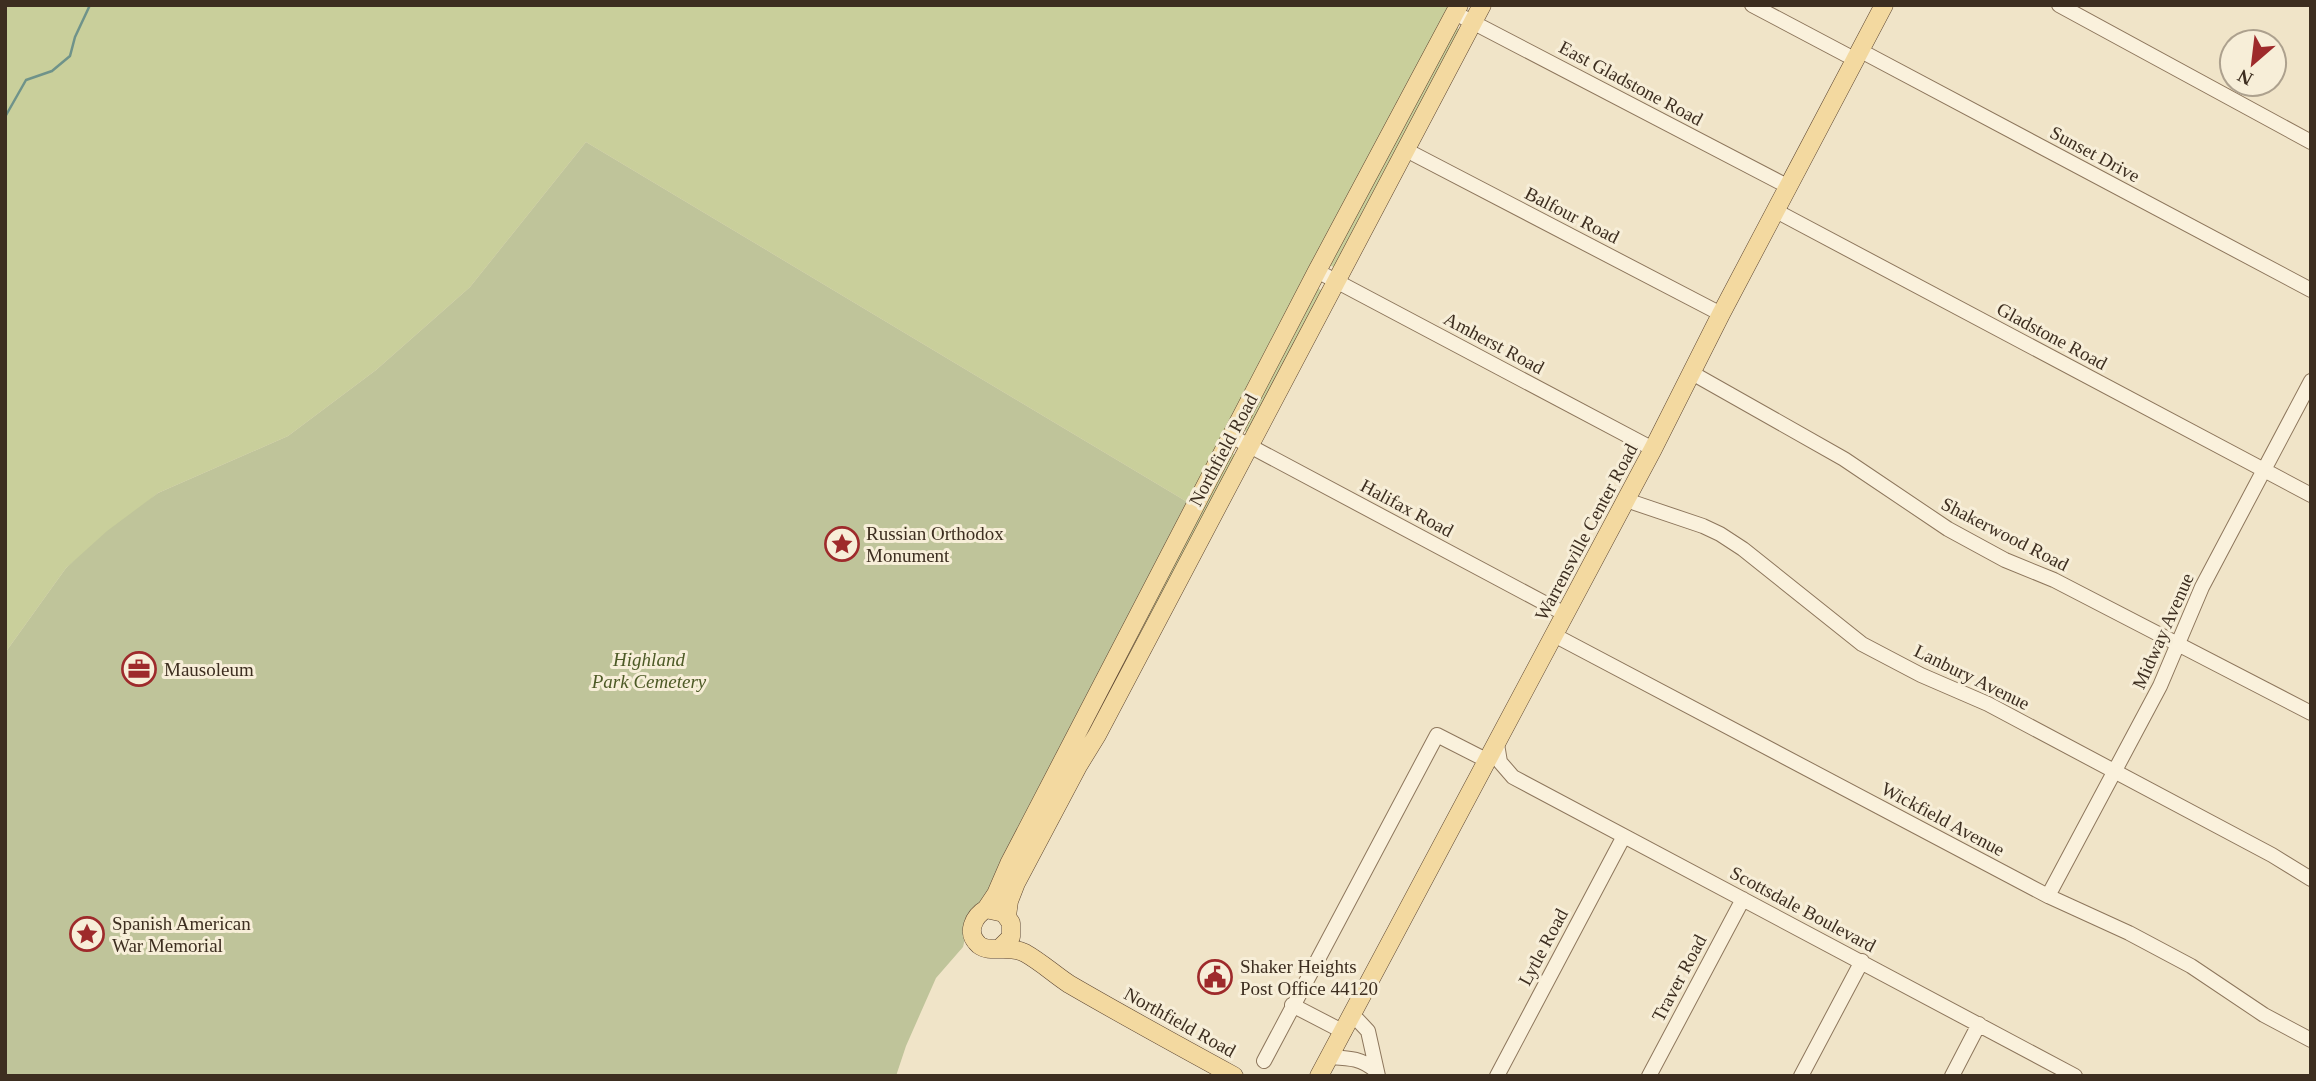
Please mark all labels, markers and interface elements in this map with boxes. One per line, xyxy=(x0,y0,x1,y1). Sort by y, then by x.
north arrow xyxy=(2218,28,2288,98)
street label: East Gladstone Road xyxy=(1556,36,1707,130)
text: N xyxy=(2234,65,2256,90)
street label: Sunset Drive xyxy=(2047,122,2143,186)
street label: Balfour Road xyxy=(1521,182,1623,248)
street label: Gladstone Road xyxy=(1993,298,2111,374)
street label: Amherst Road xyxy=(1440,308,1548,378)
street label: Northfield Road xyxy=(1185,390,1262,510)
street label: Warrensville Center Road xyxy=(1531,440,1642,624)
street label: Halifax Road xyxy=(1357,475,1457,541)
street label: Shakerwood Road xyxy=(1938,493,2073,575)
place label: Russian Orthodox Monument xyxy=(866,523,1004,566)
place icon: Russian Orthodox Monument xyxy=(823,525,861,563)
street label: Midway Avenue xyxy=(2128,570,2198,692)
street label: Lanbury Avenue xyxy=(1911,640,2033,714)
park label: Highland Park Cemetery xyxy=(591,649,707,692)
office icon: Mausoleum xyxy=(120,650,158,688)
place label: Mausoleum xyxy=(164,659,254,680)
street label: Wickfield Avenue xyxy=(1878,778,2008,860)
street label: Scottsdale Boulevard xyxy=(1727,862,1880,957)
street label: Lytle Road xyxy=(1514,905,1572,989)
place label: Spanish American War Memorial xyxy=(112,913,251,956)
place icon: Spanish American War Memorial xyxy=(68,915,106,953)
street label: Traver Road xyxy=(1647,931,1711,1025)
place label: Shaker Heights Post Office 44120 xyxy=(1240,956,1378,999)
public building icon: Shaker Heights Post Office 44120 xyxy=(1196,958,1234,996)
street label: Northfield Road xyxy=(1121,983,1240,1061)

